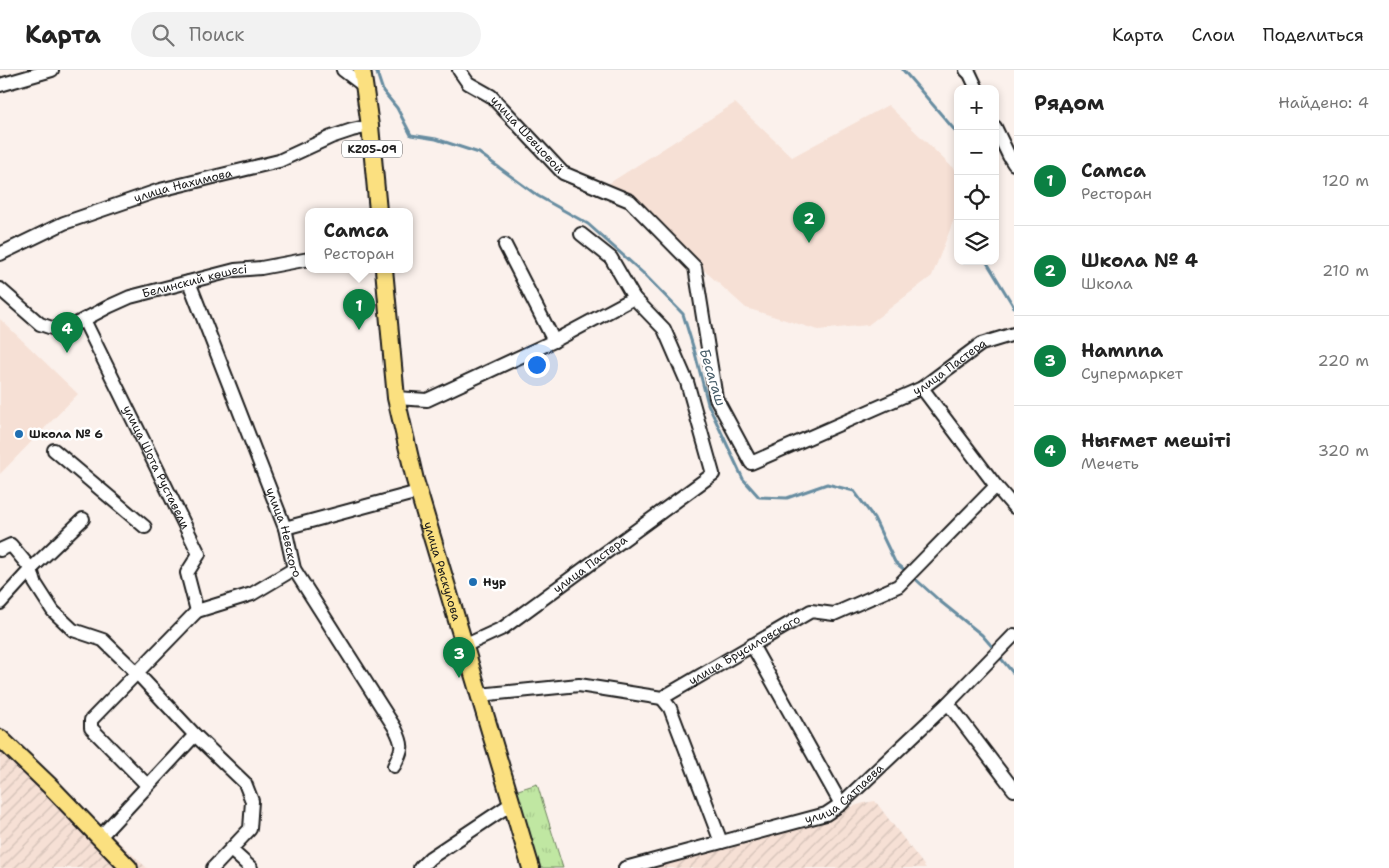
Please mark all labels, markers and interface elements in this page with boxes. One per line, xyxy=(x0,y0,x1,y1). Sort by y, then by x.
search box xyxy=(131,12,481,57)
text: Карта xyxy=(25,19,101,51)
icon: search xyxy=(149,21,177,49)
text: Поиск xyxy=(189,22,244,47)
text: Карта xyxy=(1112,23,1163,47)
text: Слои xyxy=(1191,23,1235,47)
text: Поделиться xyxy=(1263,23,1364,47)
map controls xyxy=(954,85,999,265)
button: + xyxy=(954,85,999,130)
text: Рядом xyxy=(1034,89,1104,117)
street label: улица Шевцовой xyxy=(487,92,567,177)
text: Найдено: 4 xyxy=(1278,92,1369,113)
button: − xyxy=(954,130,999,175)
road number: KZ05-09 xyxy=(342,140,402,158)
text: Camca xyxy=(1081,158,1146,183)
street label: улица Нахимова xyxy=(132,165,234,206)
text: 1 xyxy=(1046,170,1054,191)
text: 120 m xyxy=(1322,170,1369,191)
button: locate xyxy=(954,175,999,220)
text: Ресторан xyxy=(1081,183,1152,204)
pin: 2 xyxy=(793,202,825,243)
popup xyxy=(305,208,413,273)
text: Camca xyxy=(323,218,388,243)
button: layers xyxy=(954,220,999,265)
text: Ресторан xyxy=(323,243,395,264)
text: Школа № 4 xyxy=(1081,248,1198,273)
text: 2 xyxy=(1044,260,1056,281)
text: 210 m xyxy=(1322,260,1369,281)
street label: Белинский көшесi xyxy=(140,261,248,302)
text: Школа xyxy=(1081,273,1133,294)
pin: 1 xyxy=(343,289,375,330)
pin: 4 xyxy=(51,312,83,353)
street label: улица Пастера xyxy=(910,335,989,399)
text: Hamnna xyxy=(1081,338,1163,363)
water label: Бесагаш xyxy=(696,346,730,408)
text: 3 xyxy=(1044,350,1056,371)
text: 220 m xyxy=(1317,350,1369,371)
your location xyxy=(524,352,550,378)
text: Супермаркет xyxy=(1081,363,1183,384)
street label: улица Шота Руставели xyxy=(119,403,194,532)
place label: Школа № 6 xyxy=(29,426,103,442)
marker: Школа № 6 xyxy=(13,428,25,440)
text: Нығмет мешіті xyxy=(1081,428,1231,453)
text: 4 xyxy=(1044,440,1056,461)
text: 320 m xyxy=(1318,440,1369,461)
text: Мечеть xyxy=(1081,453,1139,474)
street label: улица Невского xyxy=(262,485,305,581)
street label: улица Рыскулова xyxy=(420,520,465,623)
street label: улица Пастера xyxy=(550,531,631,597)
place label: Hyp xyxy=(483,574,506,590)
marker: Hyp xyxy=(467,576,479,588)
street label: улица Брусиловского xyxy=(686,611,803,689)
pin: 3 xyxy=(443,637,475,678)
street label: улица Сатпаева xyxy=(803,760,887,827)

